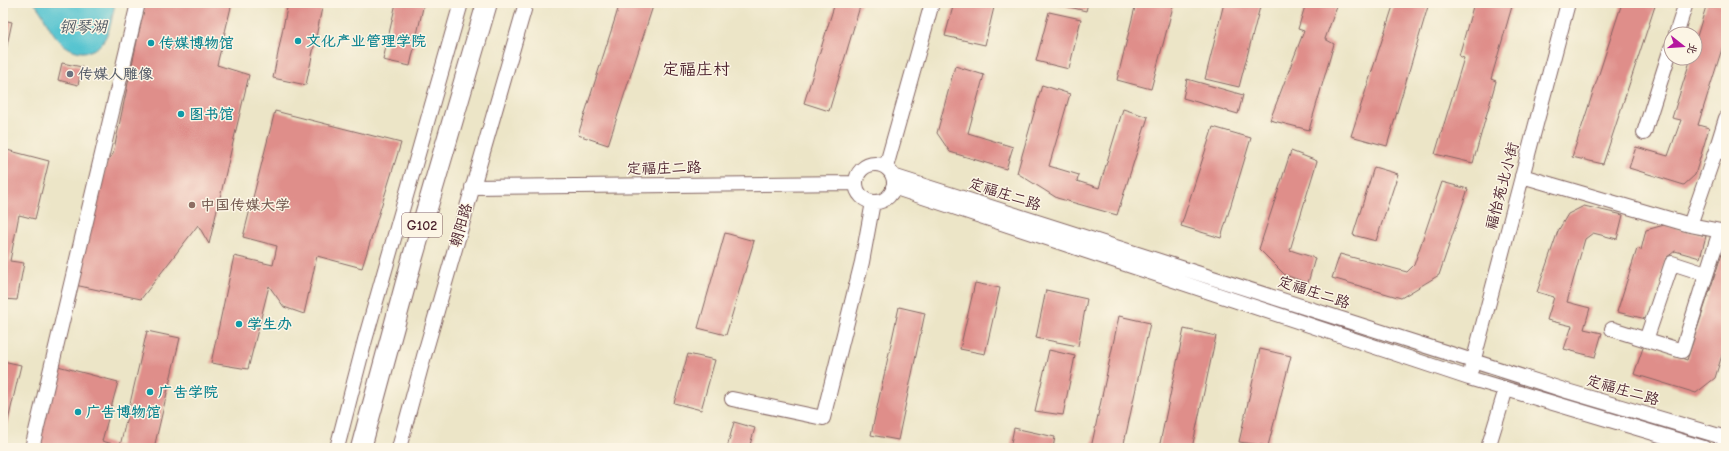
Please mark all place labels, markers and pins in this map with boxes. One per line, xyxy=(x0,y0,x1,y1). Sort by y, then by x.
place label: 文化产业管理学院 xyxy=(306,32,426,50)
place label: 传媒博物馆 xyxy=(159,34,234,52)
marker: 文化产业管理学院 xyxy=(293,36,303,46)
marker: 传媒博物馆 xyxy=(146,38,156,48)
place label: 传媒人雕像 xyxy=(78,65,153,83)
marker: 传媒人雕像 xyxy=(65,69,75,79)
place label: 图书馆 xyxy=(189,105,234,123)
marker: 图书馆 xyxy=(176,109,186,119)
place label: 中国传媒大学 xyxy=(200,196,290,214)
marker: 中国传媒大学 xyxy=(187,200,197,210)
place label: 学生办 xyxy=(247,315,292,333)
marker: 学生办 xyxy=(234,319,244,329)
place label: 广告学院 xyxy=(158,383,218,401)
marker: 广告学院 xyxy=(145,387,155,397)
place label: 广告博物馆 xyxy=(86,403,161,421)
marker: 广告博物馆 xyxy=(73,407,83,417)

